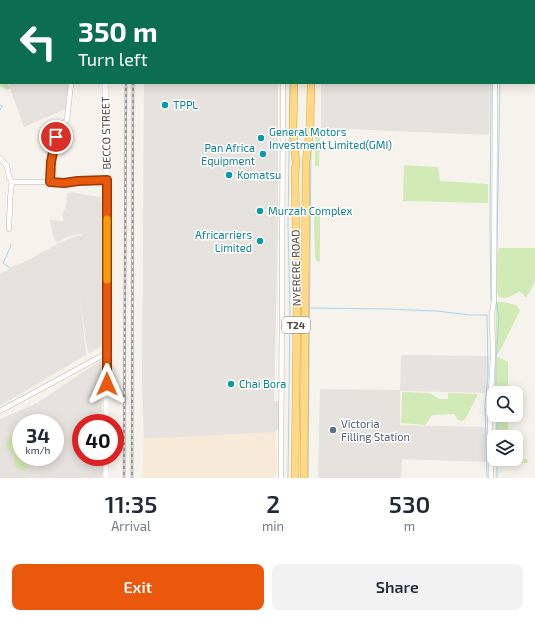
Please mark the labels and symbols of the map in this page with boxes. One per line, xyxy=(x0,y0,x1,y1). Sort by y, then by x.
street label: BECCO STREET xyxy=(98,96,113,170)
place label: TPPL xyxy=(173,98,198,111)
marker: TPPL xyxy=(160,100,170,110)
pin xyxy=(39,120,73,154)
place label: General Motors Investment Limited(GMI) xyxy=(269,125,392,151)
marker: General Motors Investment Limited(GMI) xyxy=(256,133,266,143)
place label: Pan Africa Equipment xyxy=(201,141,255,167)
marker: Pan Africa Equipment xyxy=(258,149,268,159)
place label: Komatsu xyxy=(237,168,281,181)
marker: Komatsu xyxy=(224,170,234,180)
place label: Murzah Complex xyxy=(268,204,353,217)
marker: Murzah Complex xyxy=(255,206,265,216)
place label: Africarriers Limited xyxy=(195,228,252,254)
street label: NYERERE ROAD xyxy=(288,230,303,306)
marker: Africarriers Limited xyxy=(255,236,265,246)
road number: T24 xyxy=(282,317,310,333)
position arrow xyxy=(86,363,128,405)
place label: Chai Bora xyxy=(239,377,286,390)
marker: Chai Bora xyxy=(226,379,236,389)
speed limit sign: 40 xyxy=(72,414,124,466)
place label: Victoria Filling Station xyxy=(341,417,410,443)
marker: Victoria Filling Station xyxy=(328,425,338,435)

